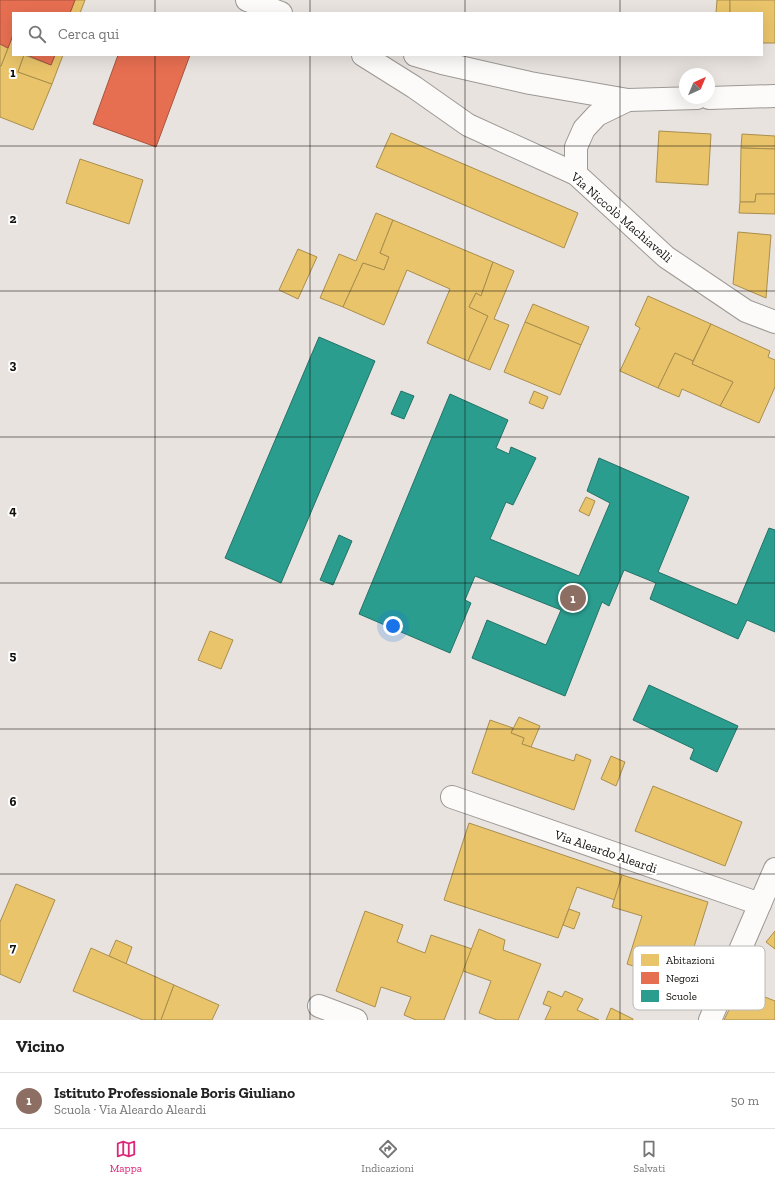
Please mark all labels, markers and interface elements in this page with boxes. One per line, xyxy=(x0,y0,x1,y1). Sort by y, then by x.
search box xyxy=(12,12,763,56)
icon: search xyxy=(26,23,48,45)
text: Cerca qui xyxy=(58,25,119,43)
text: 1 xyxy=(10,65,16,80)
north arrow xyxy=(679,68,715,104)
street label: Via Niccolò Machiavelli xyxy=(567,169,676,266)
text: 2 xyxy=(10,211,17,226)
text: 3 xyxy=(10,357,17,372)
text: 4 xyxy=(9,503,17,518)
pin: 1 xyxy=(560,583,586,613)
your location xyxy=(383,616,403,636)
text: 5 xyxy=(10,648,17,663)
text: 6 xyxy=(10,794,17,809)
street label: Via Aleardo Aleardi xyxy=(552,827,659,876)
text: 7 xyxy=(10,940,17,955)
legend xyxy=(633,946,765,1010)
text: Abitazioni xyxy=(666,954,715,967)
text: Negozi xyxy=(666,972,699,985)
text: Scuole xyxy=(666,990,697,1003)
text: Vicino xyxy=(16,1036,64,1056)
text: Istituto Professionale Boris Giuliano xyxy=(54,1084,295,1102)
text: 1 xyxy=(26,1093,32,1108)
text: 50 m xyxy=(731,1093,759,1108)
text: Scuola · Via Aleardo Aleardi xyxy=(54,1102,206,1117)
tab: Mappa xyxy=(110,1138,142,1175)
tab: Indicazioni xyxy=(361,1138,414,1175)
tab: Salvati xyxy=(633,1138,665,1175)

